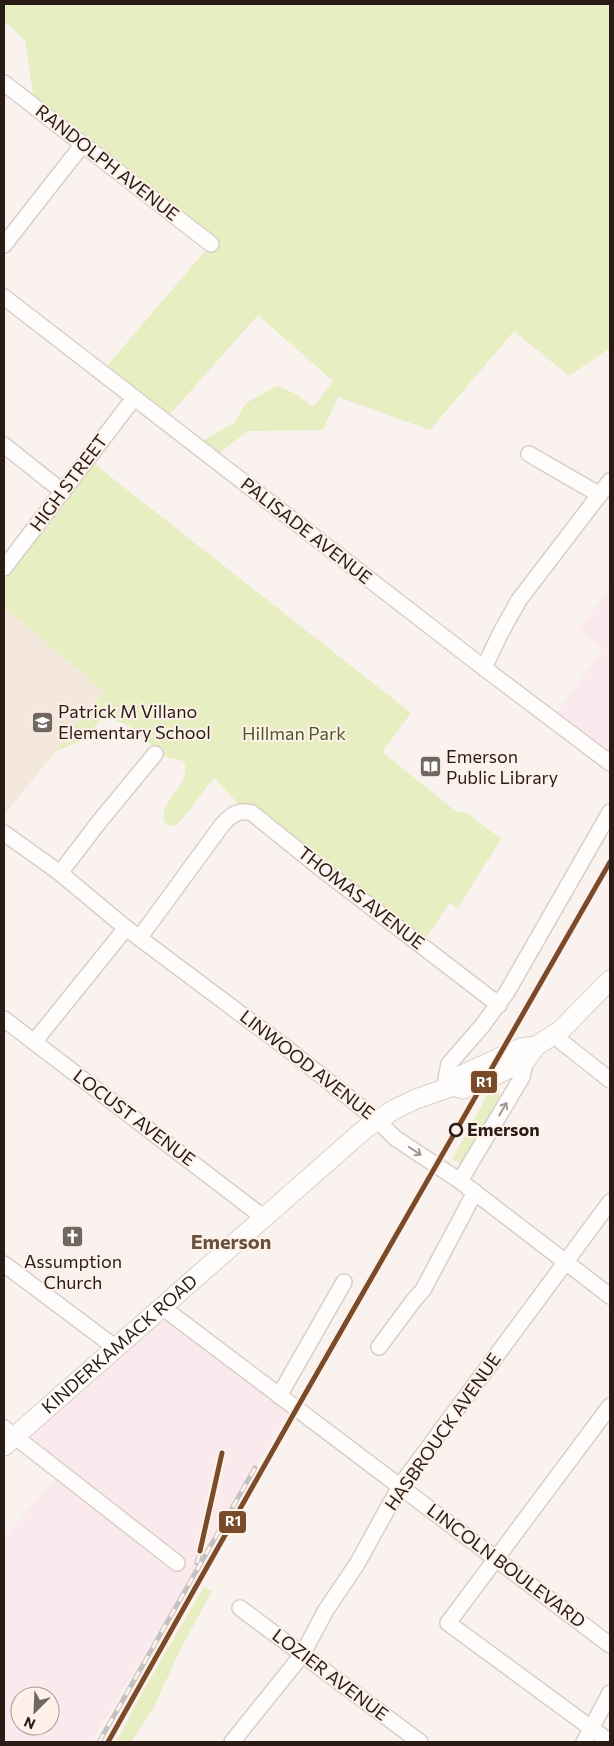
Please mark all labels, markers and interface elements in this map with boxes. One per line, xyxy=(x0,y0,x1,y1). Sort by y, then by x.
street label: RANDOLPH AVENUE xyxy=(31,99,184,225)
street label: HIGH STREET xyxy=(25,430,112,535)
street label: PALISADE AVENUE xyxy=(237,472,376,588)
place label: Patrick M Villano Elementary School xyxy=(58,700,211,743)
school or university icon: Patrick M Villano Elementary School xyxy=(30,710,54,734)
park label: Hillman Park xyxy=(242,722,346,744)
place label: Emerson Public Library xyxy=(446,745,558,788)
library icon: Emerson Public Library xyxy=(418,755,442,779)
street label: THOMAS AVENUE xyxy=(294,841,429,953)
street label: LINWOOD AVENUE xyxy=(236,1005,379,1124)
street label: LOCUST AVENUE xyxy=(69,1064,200,1170)
line badge: R1 xyxy=(470,1070,498,1094)
text: R1 xyxy=(476,1073,492,1090)
one-way arrow xyxy=(499,1102,509,1116)
place label: Emerson xyxy=(467,1118,540,1140)
marker: Emerson xyxy=(449,1123,463,1137)
one-way arrow xyxy=(407,1146,421,1156)
church icon: Assumption Church xyxy=(61,1225,85,1249)
district label: Emerson xyxy=(191,1229,271,1253)
place label: Assumption Church xyxy=(24,1250,122,1293)
street label: KINDERKAMACK ROAD xyxy=(37,1269,201,1418)
street label: HASBROUCK AVENUE xyxy=(380,1348,505,1514)
street label: LINCOLN BOULEVARD xyxy=(423,1498,590,1632)
line badge: R1 xyxy=(218,1510,247,1534)
text: R1 xyxy=(225,1512,241,1529)
street label: LOZIER AVENUE xyxy=(268,1624,393,1725)
north arrow xyxy=(10,1686,60,1736)
text: N xyxy=(21,1713,38,1733)

